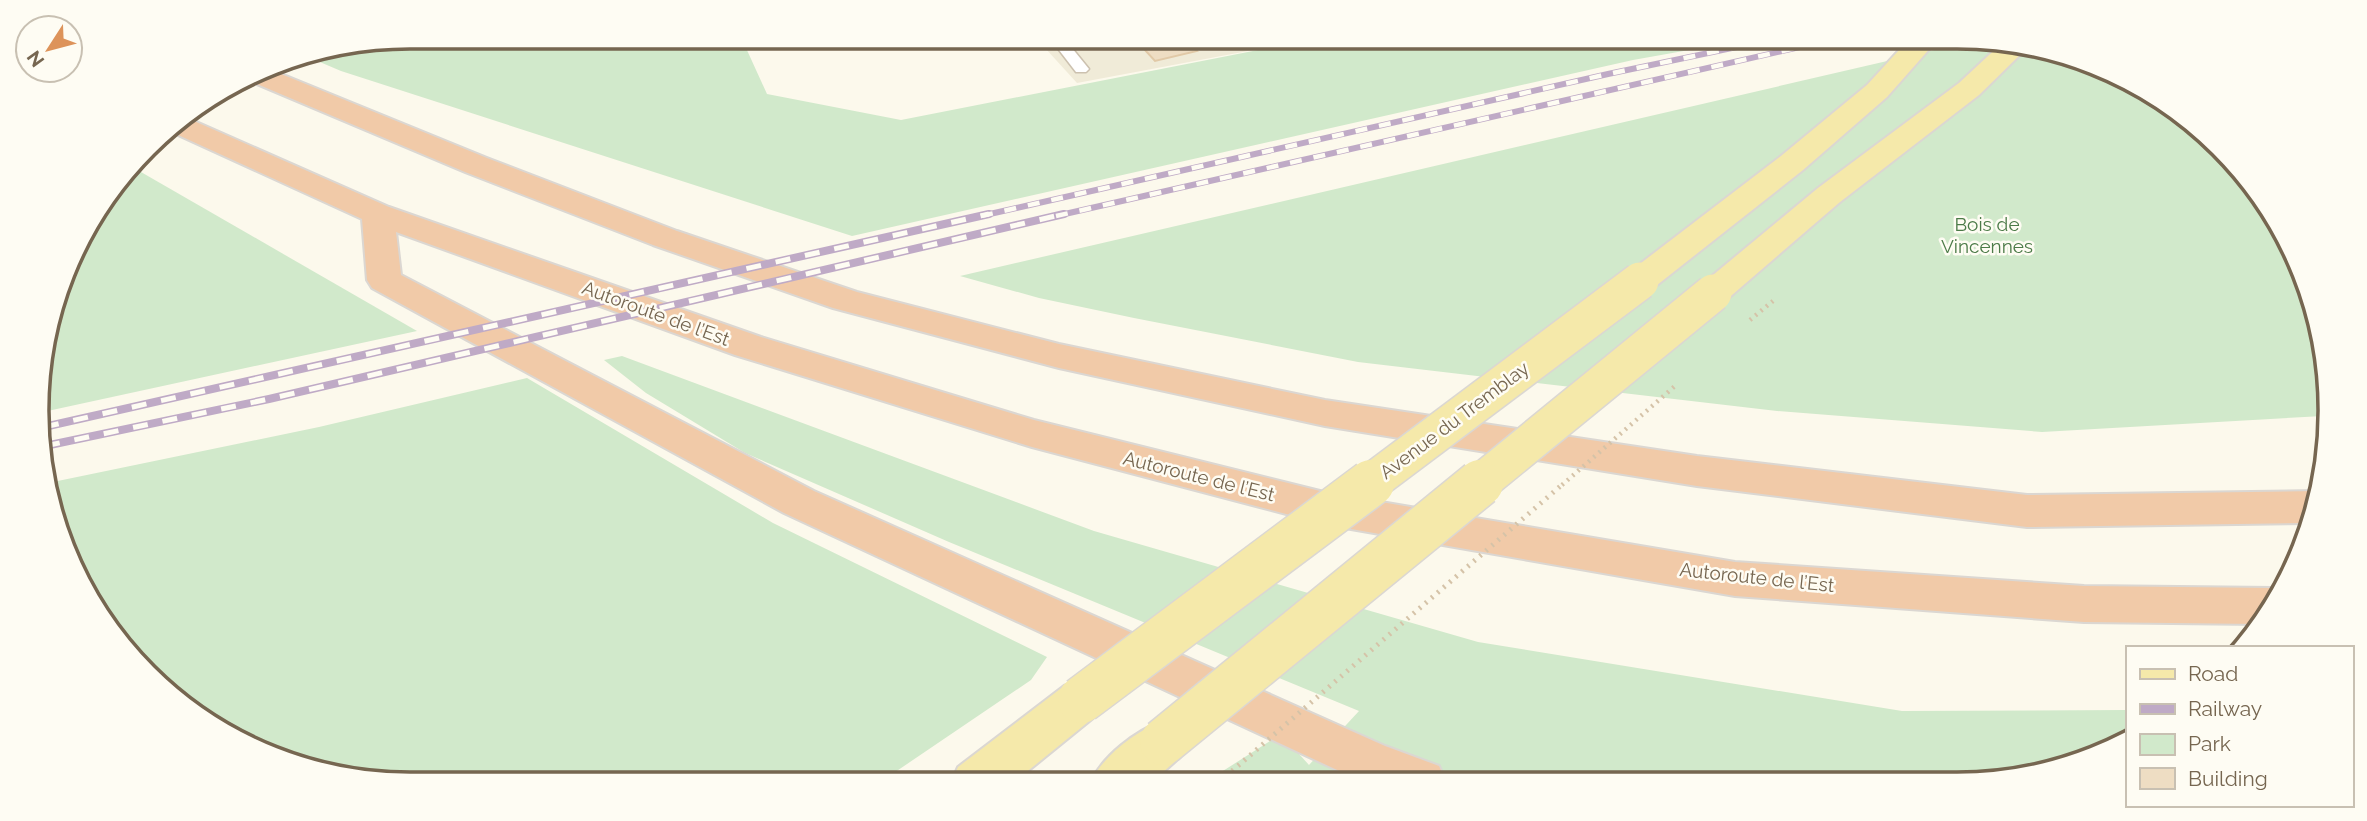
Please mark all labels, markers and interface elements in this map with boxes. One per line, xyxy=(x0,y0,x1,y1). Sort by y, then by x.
north arrow xyxy=(14,14,84,84)
text: N xyxy=(22,47,48,71)
park label: Bois de Vincennes xyxy=(1941,213,2033,257)
street label: Autoroute de l’Est xyxy=(579,276,733,350)
street label: Avenue du Tremblay xyxy=(1375,357,1533,483)
street label: Autoroute de l’Est xyxy=(1121,447,1278,506)
street label: Autoroute de l’Est xyxy=(1679,558,1836,596)
legend xyxy=(2126,646,2353,807)
text: Road xyxy=(2188,661,2238,686)
text: Railway xyxy=(2188,696,2262,721)
text: Park xyxy=(2188,731,2231,756)
text: Building xyxy=(2188,766,2268,791)

